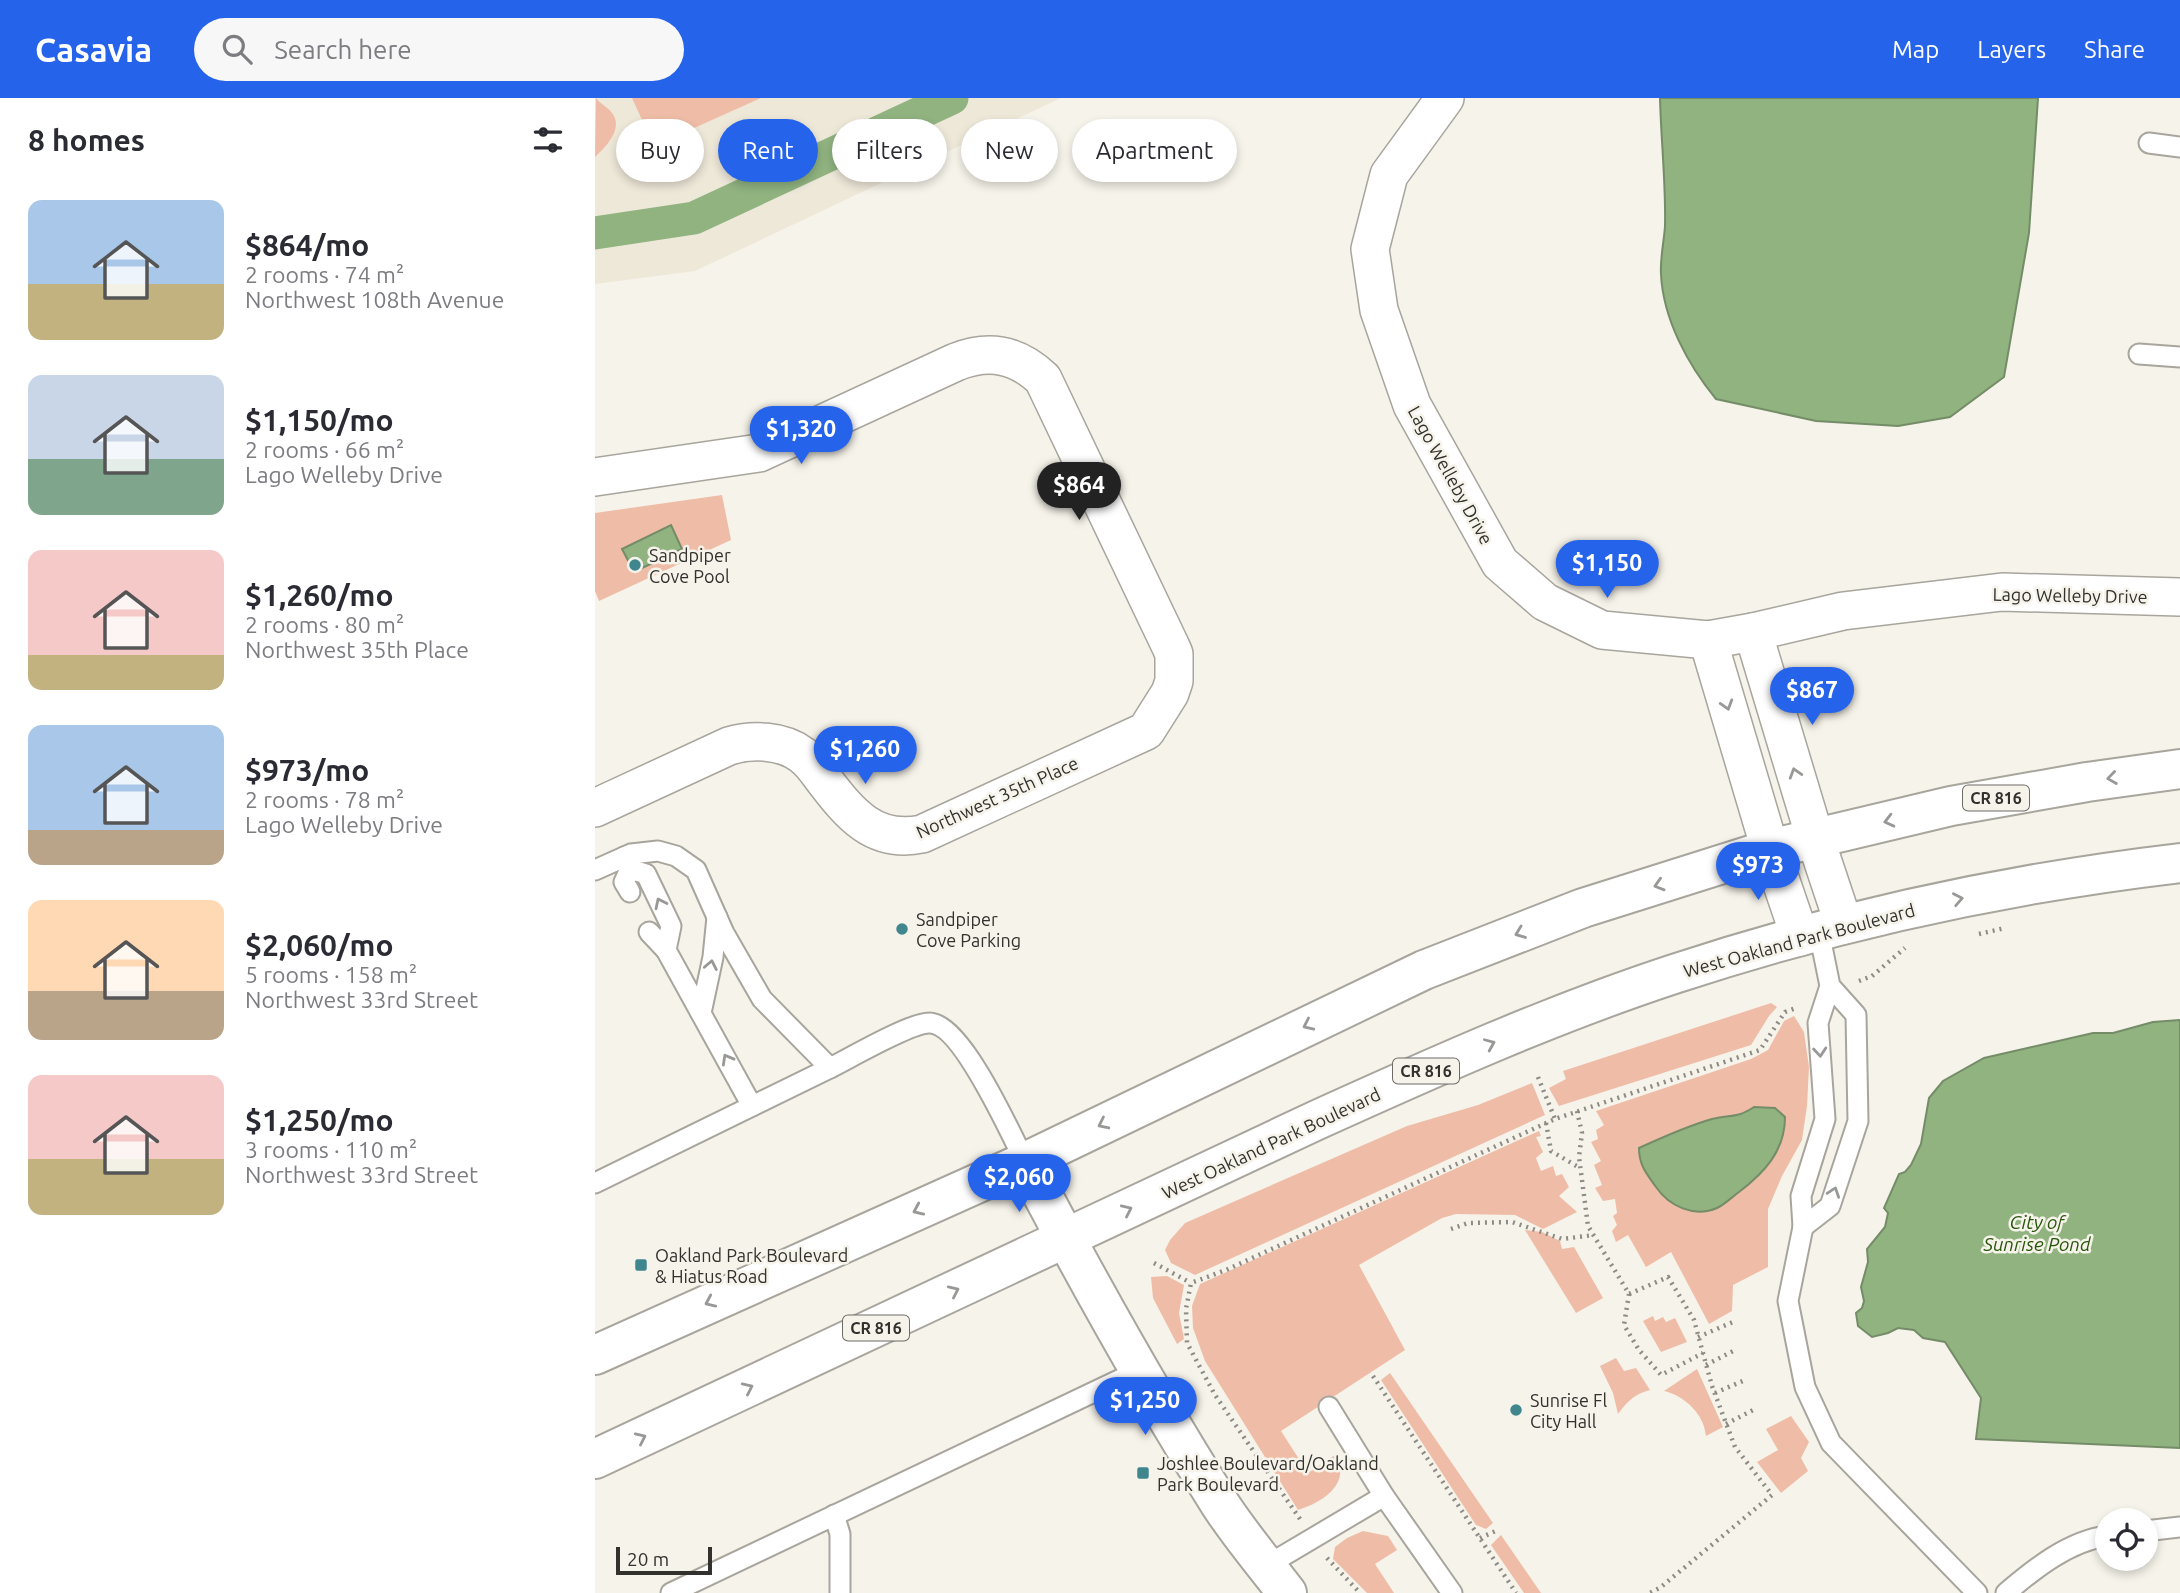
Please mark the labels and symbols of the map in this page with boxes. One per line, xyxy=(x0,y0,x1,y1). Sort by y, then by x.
street label: Lago Welleby Drive xyxy=(1405,402,1497,548)
pin: $1,320 xyxy=(744,406,858,466)
pin: $864 xyxy=(1038,462,1120,522)
pin: $1,150 xyxy=(1550,540,1664,600)
place label: Sandpiper Cove Pool xyxy=(649,545,731,586)
marker: Sandpiper Cove Pool xyxy=(627,557,643,573)
street label: Lago Welleby Drive xyxy=(1992,584,2148,606)
pin: $867 xyxy=(1771,668,1853,727)
one-way arrow xyxy=(1719,699,1734,711)
pin: $1,260 xyxy=(808,726,922,786)
street label: Northwest 35th Place xyxy=(913,752,1081,842)
one-way arrow xyxy=(1789,767,1804,779)
one-way arrow xyxy=(2107,770,2118,785)
road number: CR 816 xyxy=(1963,786,2029,810)
one-way arrow xyxy=(1883,812,1895,827)
pin: $973 xyxy=(1717,842,1799,902)
one-way arrow xyxy=(1653,876,1665,891)
one-way arrow xyxy=(1952,892,1964,907)
one-way arrow xyxy=(654,898,668,910)
street label: West Oakland Park Boulevard xyxy=(1681,899,1917,981)
place label: Sandpiper Cove Parking xyxy=(916,909,1021,950)
marker: Sandpiper Cove Parking xyxy=(894,921,910,937)
one-way arrow xyxy=(1514,925,1526,939)
one-way arrow xyxy=(703,959,718,971)
one-way arrow xyxy=(1303,1017,1315,1031)
one-way arrow xyxy=(1482,1038,1495,1052)
one-way arrow xyxy=(1812,1047,1827,1058)
one-way arrow xyxy=(722,1054,735,1067)
road number: CR 816 xyxy=(1393,1058,1459,1084)
street label: West Oakland Park Boulevard xyxy=(1159,1083,1383,1203)
one-way arrow xyxy=(1098,1116,1110,1130)
pin: $2,060 xyxy=(962,1154,1076,1214)
one-way arrow xyxy=(1826,1186,1840,1199)
one-way arrow xyxy=(913,1202,925,1216)
one-way arrow xyxy=(1120,1204,1132,1218)
water label: City of Sunrise Pond xyxy=(1983,1211,2092,1255)
place label: Oakland Park Boulevard & Hiatus Road xyxy=(655,1245,848,1286)
marker: Oakland Park Boulevard & Hiatus Road xyxy=(633,1257,649,1273)
one-way arrow xyxy=(947,1286,959,1300)
one-way arrow xyxy=(705,1294,717,1308)
road number: CR 816 xyxy=(843,1316,909,1340)
pin: $1,250 xyxy=(1088,1378,1202,1437)
one-way arrow xyxy=(741,1382,753,1396)
place label: Sunrise Fl City Hall xyxy=(1530,1390,1608,1431)
marker: Sunrise Fl City Hall xyxy=(1508,1402,1524,1418)
one-way arrow xyxy=(633,1432,646,1446)
place label: Joshlee Boulevard/Oakland Park Boulevard xyxy=(1157,1453,1379,1494)
marker: Joshlee Boulevard/Oakland Park Boulevard xyxy=(1135,1465,1151,1481)
scale bar xyxy=(616,1544,712,1576)

